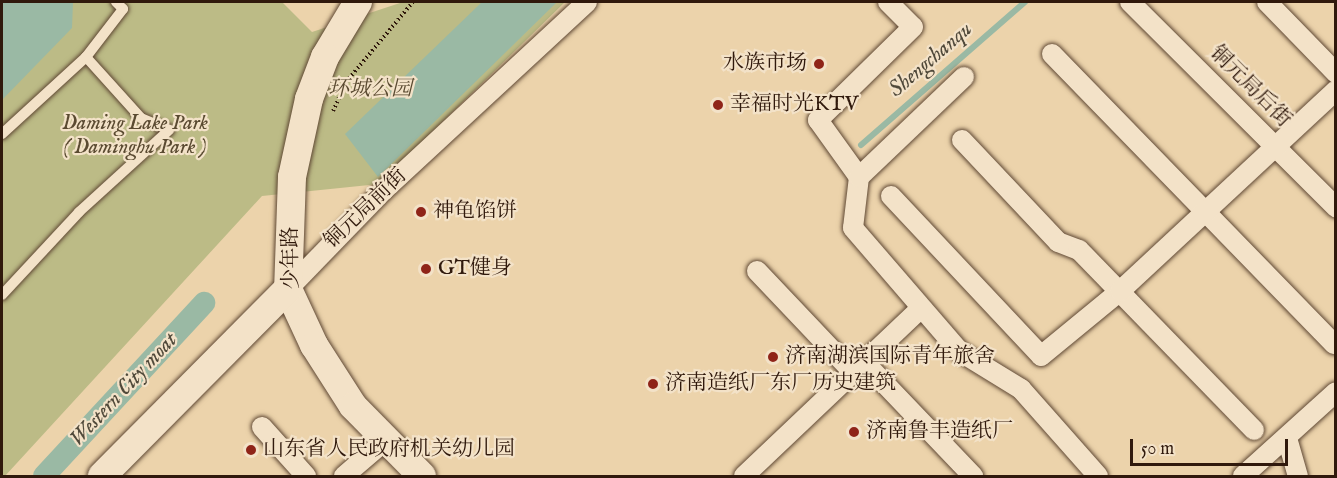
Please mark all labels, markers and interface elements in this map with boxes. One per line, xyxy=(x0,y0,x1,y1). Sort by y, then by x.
water label: Shengchanqu xyxy=(884,17,978,103)
street label: 铜元局后街 xyxy=(1204,41,1296,133)
place label: 水族市场 xyxy=(723,51,807,77)
marker: 水族市场 xyxy=(812,57,826,71)
park label: 环城公园 xyxy=(328,77,412,103)
place label: 幸福时光KTV xyxy=(730,92,858,118)
marker: 幸福时光KTV xyxy=(711,98,725,112)
park label: Daming Lake Park ( Daminghu Park ) xyxy=(62,111,208,161)
street label: 铜元局前街 xyxy=(319,163,413,255)
place label: 神龟馅饼 xyxy=(433,199,517,225)
marker: 神龟馅饼 xyxy=(414,205,428,219)
street label: 少年路 xyxy=(279,226,305,290)
place label: GT健身 xyxy=(438,256,512,282)
marker: GT健身 xyxy=(419,262,433,276)
water label: Western City moat xyxy=(64,327,184,453)
place label: 济南湖滨国际青年旅舍 xyxy=(785,344,995,370)
marker: 济南湖滨国际青年旅舍 xyxy=(766,350,780,364)
place label: 济南造纸厂东厂历史建筑 xyxy=(665,371,896,397)
marker: 济南造纸厂东厂历史建筑 xyxy=(646,377,660,391)
place label: 济南鲁丰造纸厂 xyxy=(866,419,1013,445)
marker: 济南鲁丰造纸厂 xyxy=(847,425,861,439)
scale bar xyxy=(1133,427,1290,465)
place label: 山东省人民政府机关幼儿园 xyxy=(263,437,515,463)
text: 50 m xyxy=(1141,438,1174,461)
marker: 山东省人民政府机关幼儿园 xyxy=(244,443,258,457)

